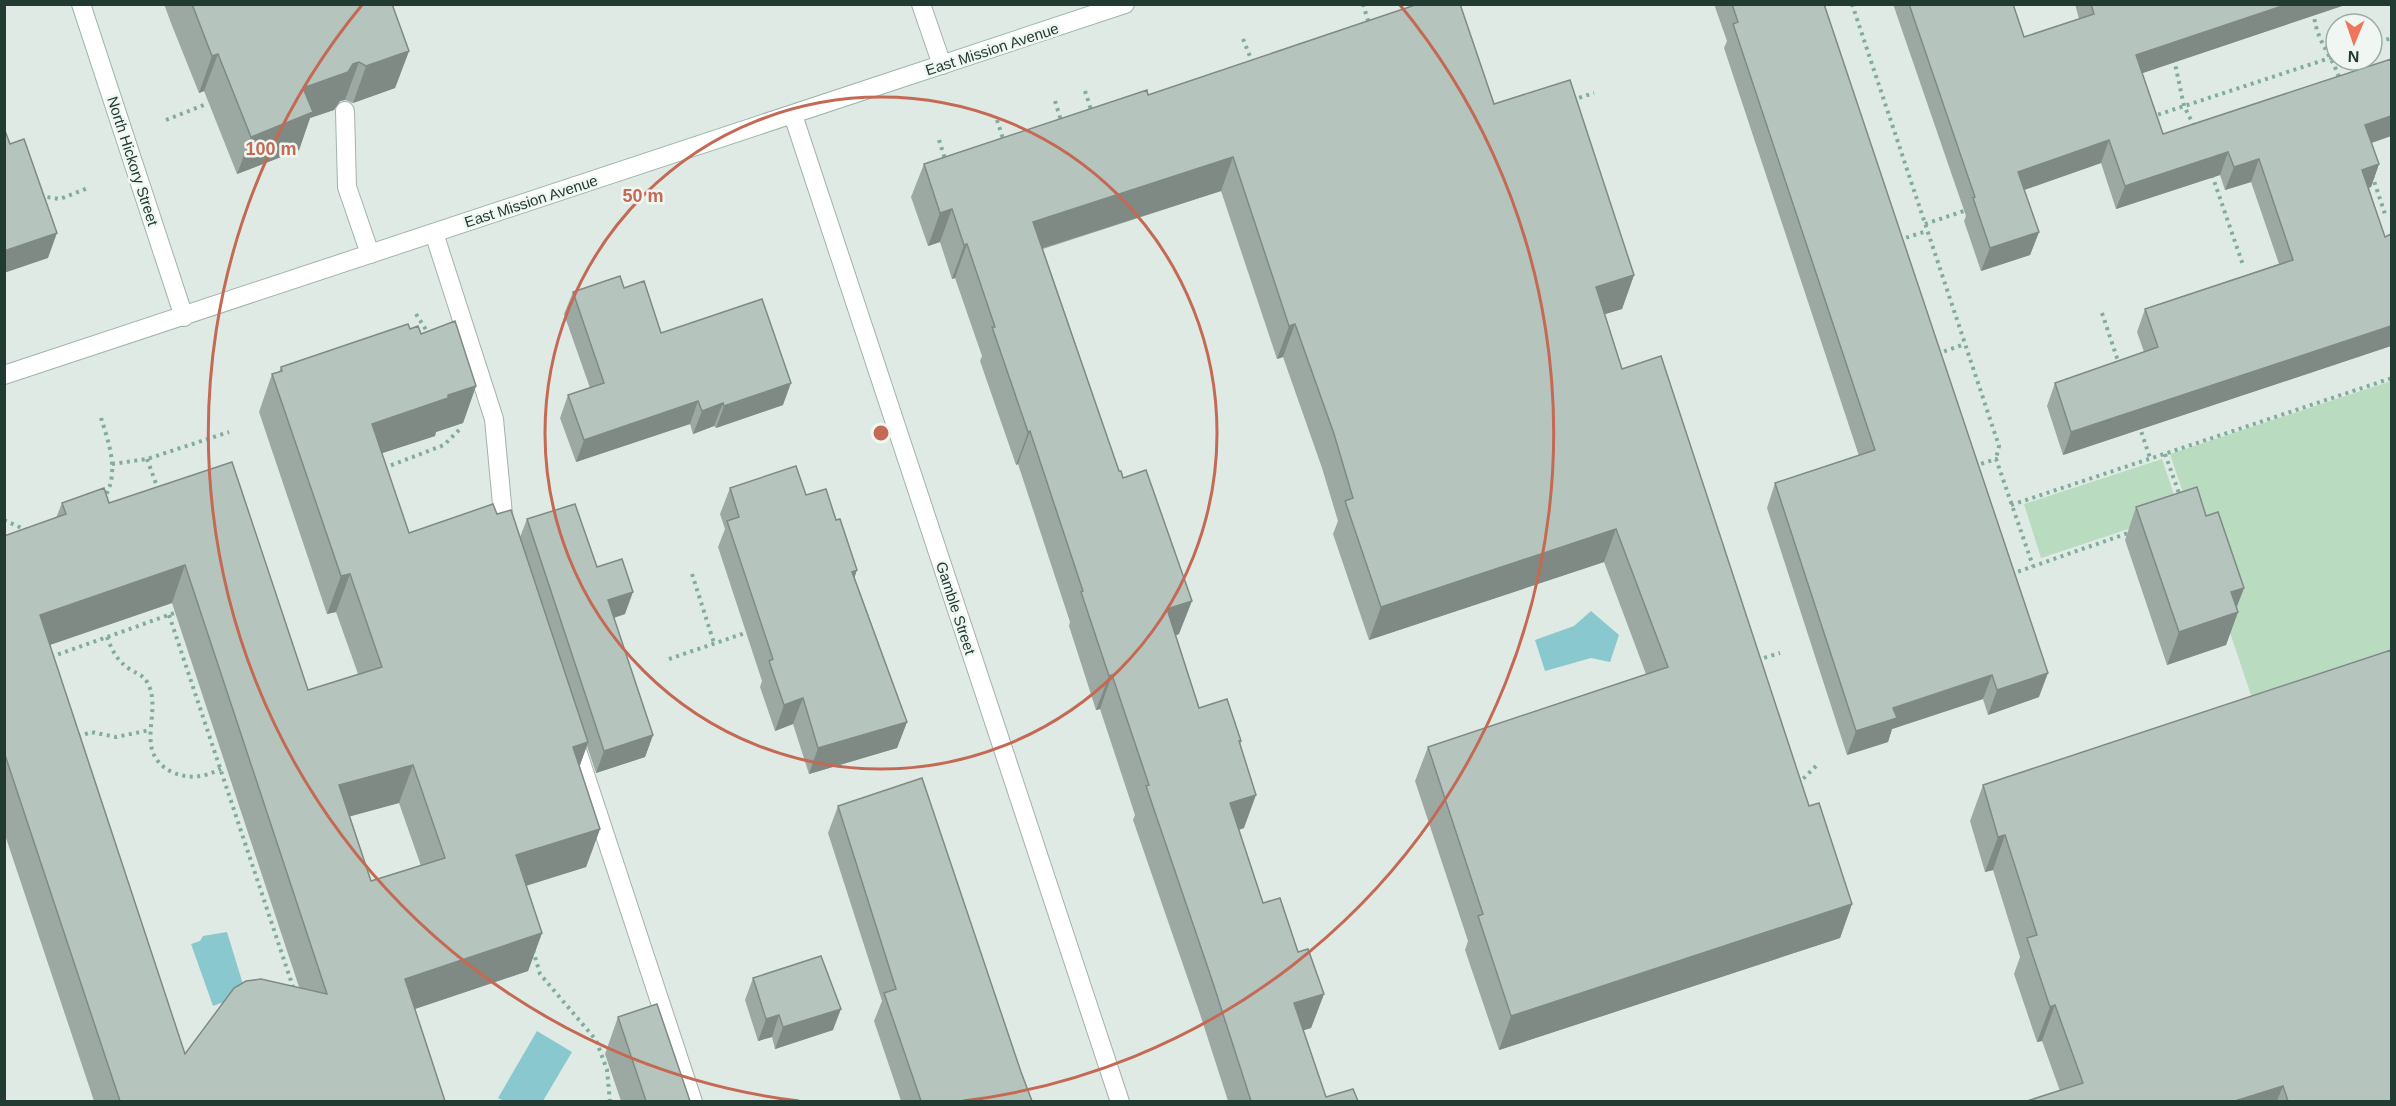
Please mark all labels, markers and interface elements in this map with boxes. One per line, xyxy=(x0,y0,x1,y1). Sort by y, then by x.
north arrow xyxy=(2324,12,2384,72)
street label: East Mission Avenue xyxy=(923,19,1061,79)
text: N xyxy=(2347,48,2360,65)
street label: North Hickory Street xyxy=(104,94,162,229)
text: 100 m xyxy=(245,139,297,159)
street label: East Mission Avenue xyxy=(462,171,600,231)
text: 50 m xyxy=(622,186,664,206)
centre of rings xyxy=(871,423,891,443)
street label: Gamble Street xyxy=(933,559,979,657)

